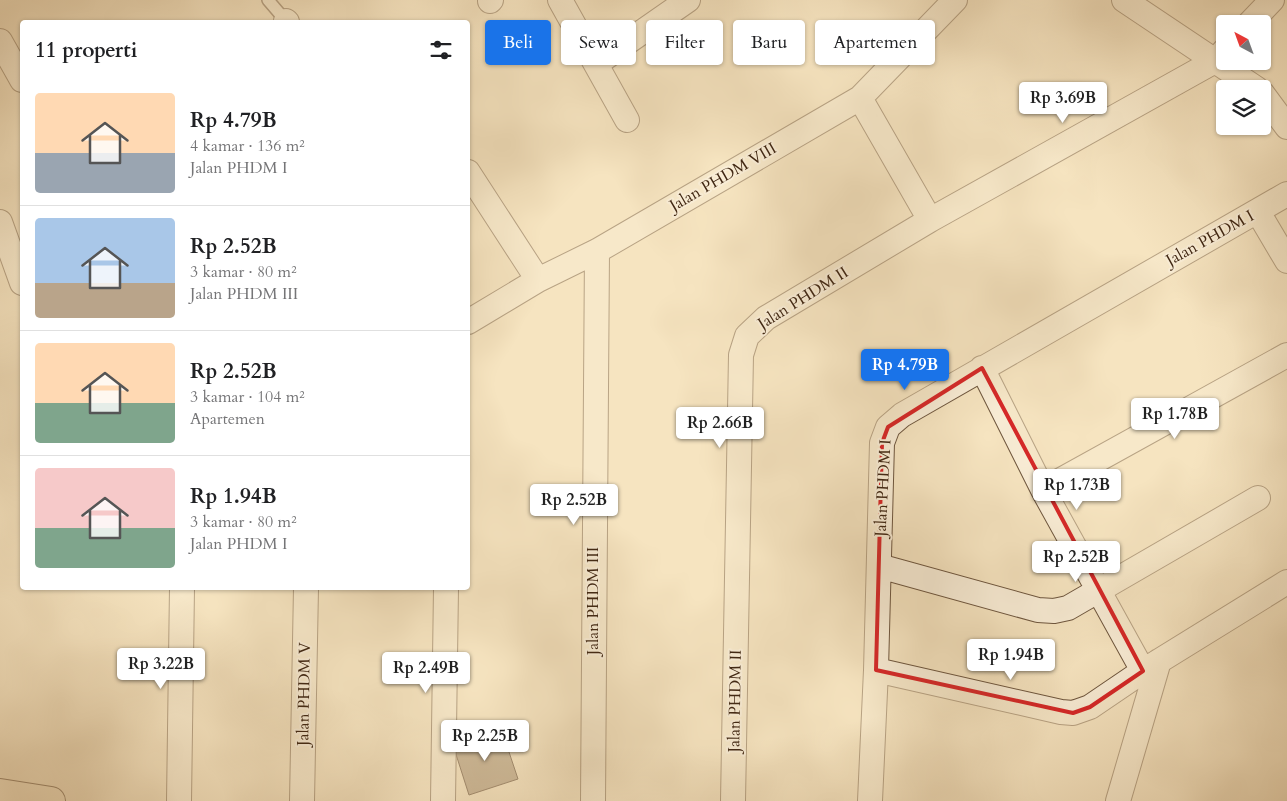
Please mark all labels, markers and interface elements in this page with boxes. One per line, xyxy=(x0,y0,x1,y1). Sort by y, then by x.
north arrow xyxy=(1216,15,1271,70)
map controls xyxy=(1216,15,1271,135)
chip: Beli xyxy=(485,20,551,65)
chip: Sewa xyxy=(561,20,636,65)
chip: Filter xyxy=(646,20,723,65)
chip: Baru xyxy=(733,20,805,65)
chip: Apartemen xyxy=(815,20,935,65)
text: 11 properti xyxy=(35,36,137,65)
icon: filters xyxy=(427,36,455,64)
button: layers xyxy=(1216,80,1271,135)
pin: Rp 3.69B xyxy=(1011,82,1115,124)
text: Rp 3.69B xyxy=(1030,87,1096,109)
text: Rp 4.79B xyxy=(190,106,277,135)
icon: home xyxy=(75,113,135,173)
text: 4 kamar · 136 m² xyxy=(190,135,305,157)
street label: Jalan PHDM VIII xyxy=(664,137,780,218)
text: Jalan PHDM I xyxy=(190,157,287,179)
street label: Jalan PHDM I xyxy=(1160,205,1258,272)
text: Rp 2.52B xyxy=(190,232,277,261)
icon: home xyxy=(75,238,135,298)
text: 3 kamar · 80 m² xyxy=(190,261,296,283)
street label: Jalan PHDM II xyxy=(752,261,852,336)
text: Jalan PHDM III xyxy=(190,283,298,305)
pin: Rp 4.79B xyxy=(853,348,957,391)
text: Rp 4.79B xyxy=(872,354,938,376)
text: Rp 2.52B xyxy=(190,357,277,386)
icon: home xyxy=(75,363,135,423)
text: 3 kamar · 104 m² xyxy=(190,386,305,408)
pin: Rp 1.78B xyxy=(1123,398,1227,440)
text: Rp 1.78B xyxy=(1142,403,1208,425)
pin: Rp 2.66B xyxy=(668,406,772,449)
text: Apartemen xyxy=(190,408,265,430)
text: Rp 2.66B xyxy=(687,412,753,434)
street label: Jalan PHDM I xyxy=(869,439,897,539)
pin: Rp 1.73B xyxy=(1025,468,1129,511)
text: Rp 1.73B xyxy=(1044,474,1110,496)
text: Rp 1.94B xyxy=(190,482,277,511)
pin: Rp 2.52B xyxy=(522,484,626,526)
icon: home xyxy=(75,488,135,548)
text: Rp 2.52B xyxy=(541,489,607,511)
text: 3 kamar · 80 m² xyxy=(190,511,296,533)
text: Jalan PHDM I xyxy=(190,533,287,555)
pin: Rp 2.52B xyxy=(1024,540,1128,583)
text: Rp 2.52B xyxy=(1043,546,1109,568)
street label: Jalan PHDM III xyxy=(582,547,604,657)
pin: Rp 1.94B xyxy=(959,638,1063,681)
street label: Jalan PHDM V xyxy=(292,642,316,748)
text: Rp 1.94B xyxy=(978,644,1044,666)
pin: Rp 3.22B xyxy=(109,648,213,690)
street label: Jalan PHDM II xyxy=(723,649,747,755)
pin: Rp 2.49B xyxy=(374,652,478,694)
text: Rp 3.22B xyxy=(128,653,194,675)
text: Rp 2.49B xyxy=(393,657,459,679)
pin: Rp 2.25B xyxy=(433,720,537,762)
text: Rp 2.25B xyxy=(452,725,518,747)

